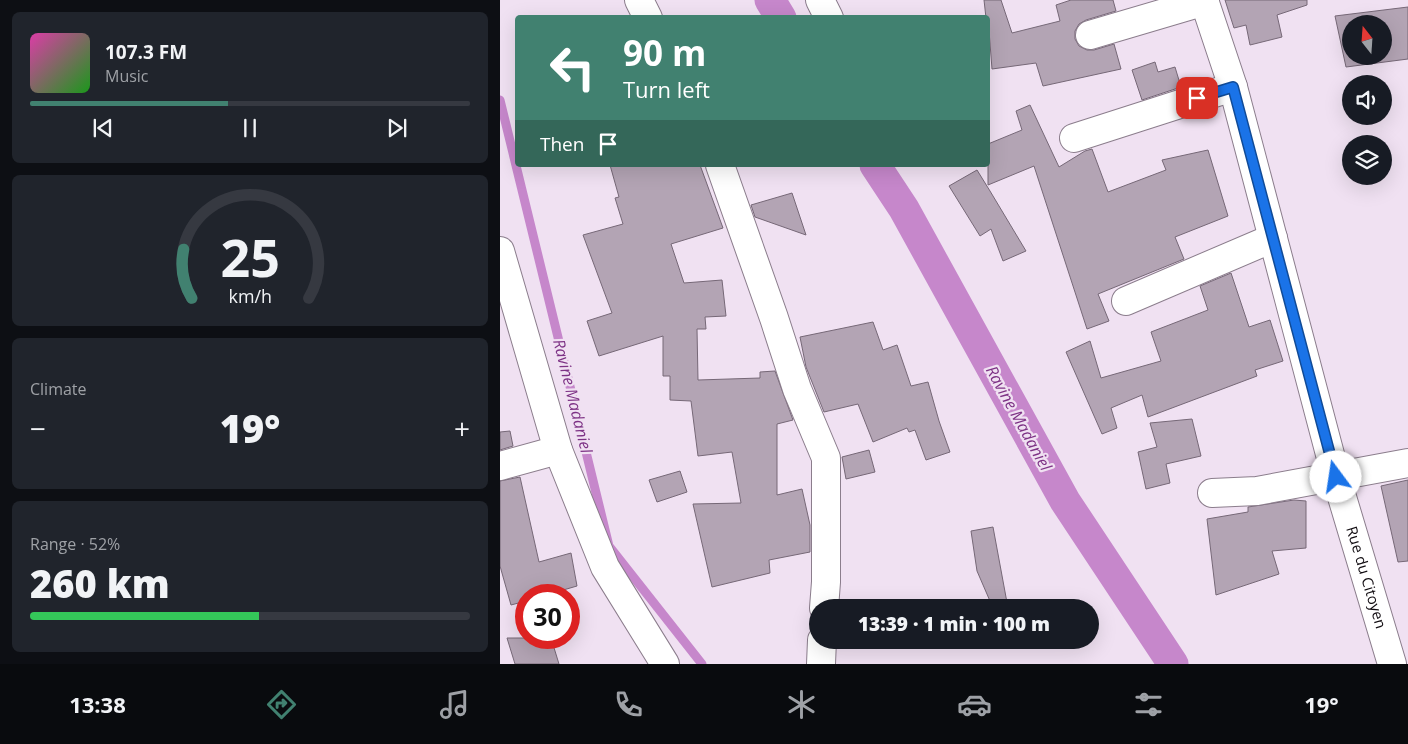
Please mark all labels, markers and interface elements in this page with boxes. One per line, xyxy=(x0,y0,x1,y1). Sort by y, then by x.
north arrow xyxy=(1342,15,1392,65)
map controls xyxy=(1342,15,1392,185)
text: 90 m xyxy=(623,29,706,76)
icon: left xyxy=(540,35,605,100)
text: 107.3 FM xyxy=(105,39,187,65)
text: Music xyxy=(105,65,149,87)
text: Turn left xyxy=(623,74,710,104)
button: sound xyxy=(1342,75,1392,125)
pin xyxy=(1176,77,1218,119)
icon: arrive xyxy=(1183,84,1211,112)
icon: previous xyxy=(89,114,117,142)
icon: pause xyxy=(236,114,264,142)
icon: next xyxy=(383,114,411,142)
icon: arrive xyxy=(594,130,622,158)
text: Then xyxy=(540,131,584,157)
button: layers xyxy=(1342,135,1392,185)
text: 25 xyxy=(220,221,280,292)
text: km/h xyxy=(228,284,272,308)
water label: Ravine Madaniel xyxy=(548,337,598,456)
water label: Ravine Madaniel xyxy=(981,362,1057,475)
text: Climate xyxy=(30,378,87,400)
text: 19° xyxy=(220,402,280,454)
text: − xyxy=(30,409,46,447)
text: + xyxy=(454,409,470,447)
position arrow xyxy=(1309,450,1361,502)
street label: Rue du Citoyen xyxy=(1342,524,1392,631)
text: Range · 52% xyxy=(30,533,120,555)
text: 260 km xyxy=(30,557,170,609)
speed limit sign: 30 xyxy=(515,584,580,649)
text: 13:39 · 1 min · 100 m xyxy=(858,611,1050,637)
icon: directions xyxy=(264,687,299,722)
icon: music xyxy=(437,687,472,722)
icon: phone xyxy=(611,687,646,722)
icon: climate xyxy=(784,687,819,722)
icon: car xyxy=(957,687,992,722)
icon: filters xyxy=(1131,687,1166,722)
text: 13:38 xyxy=(69,689,126,719)
text: 19° xyxy=(1304,689,1339,719)

